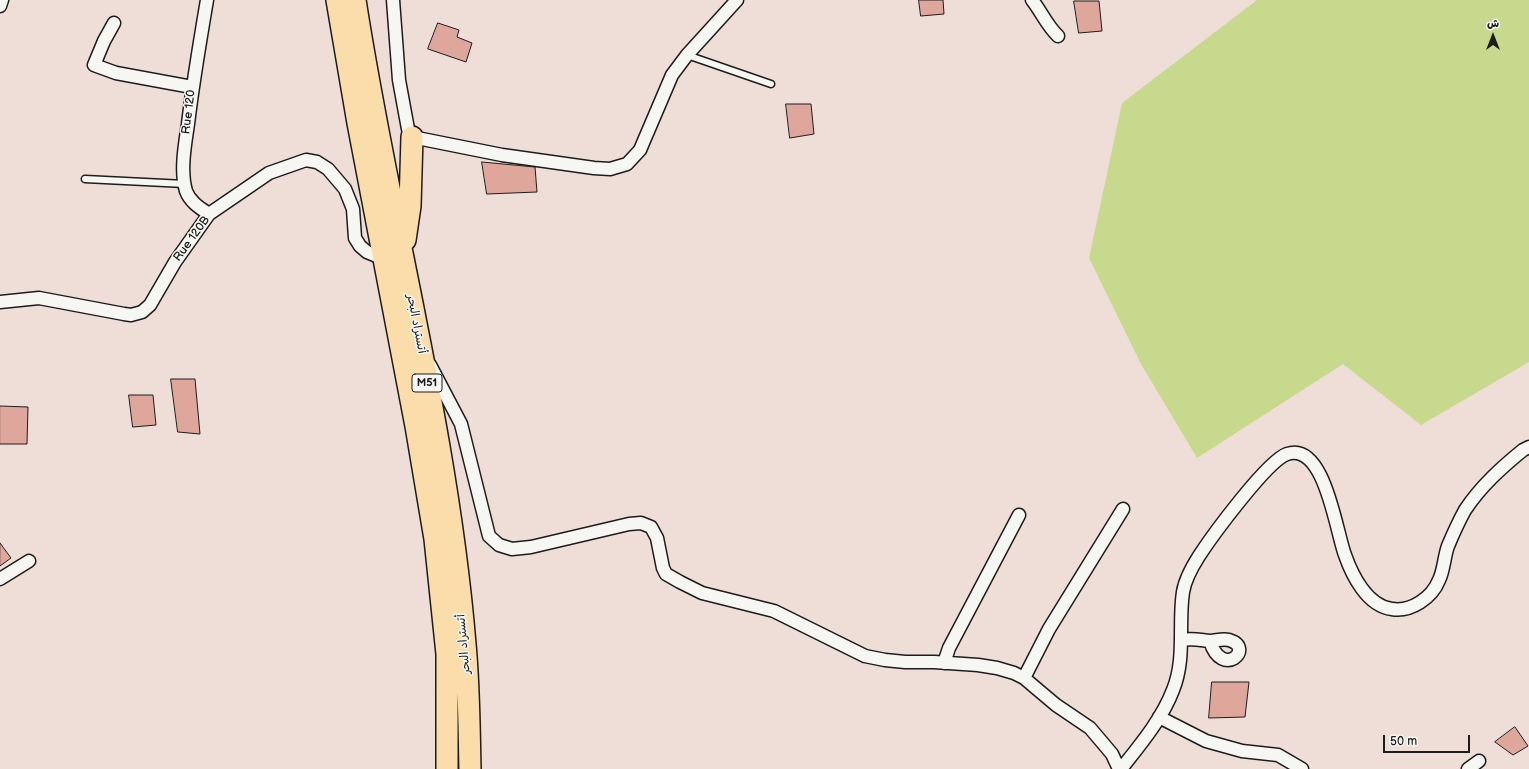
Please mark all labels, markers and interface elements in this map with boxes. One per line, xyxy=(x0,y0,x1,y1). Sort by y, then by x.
north arrow xyxy=(1473,16,1513,56)
text: ش xyxy=(1487,17,1499,30)
street label: Rue 120 xyxy=(179,89,199,135)
street label: Rue 120B xyxy=(171,214,213,264)
street label: أتستراد البحر xyxy=(403,293,429,355)
road number: M51 xyxy=(412,374,442,392)
street label: أتستراد البحر xyxy=(454,613,474,675)
scale bar xyxy=(1385,727,1472,753)
text: 50 m xyxy=(1390,734,1417,749)

